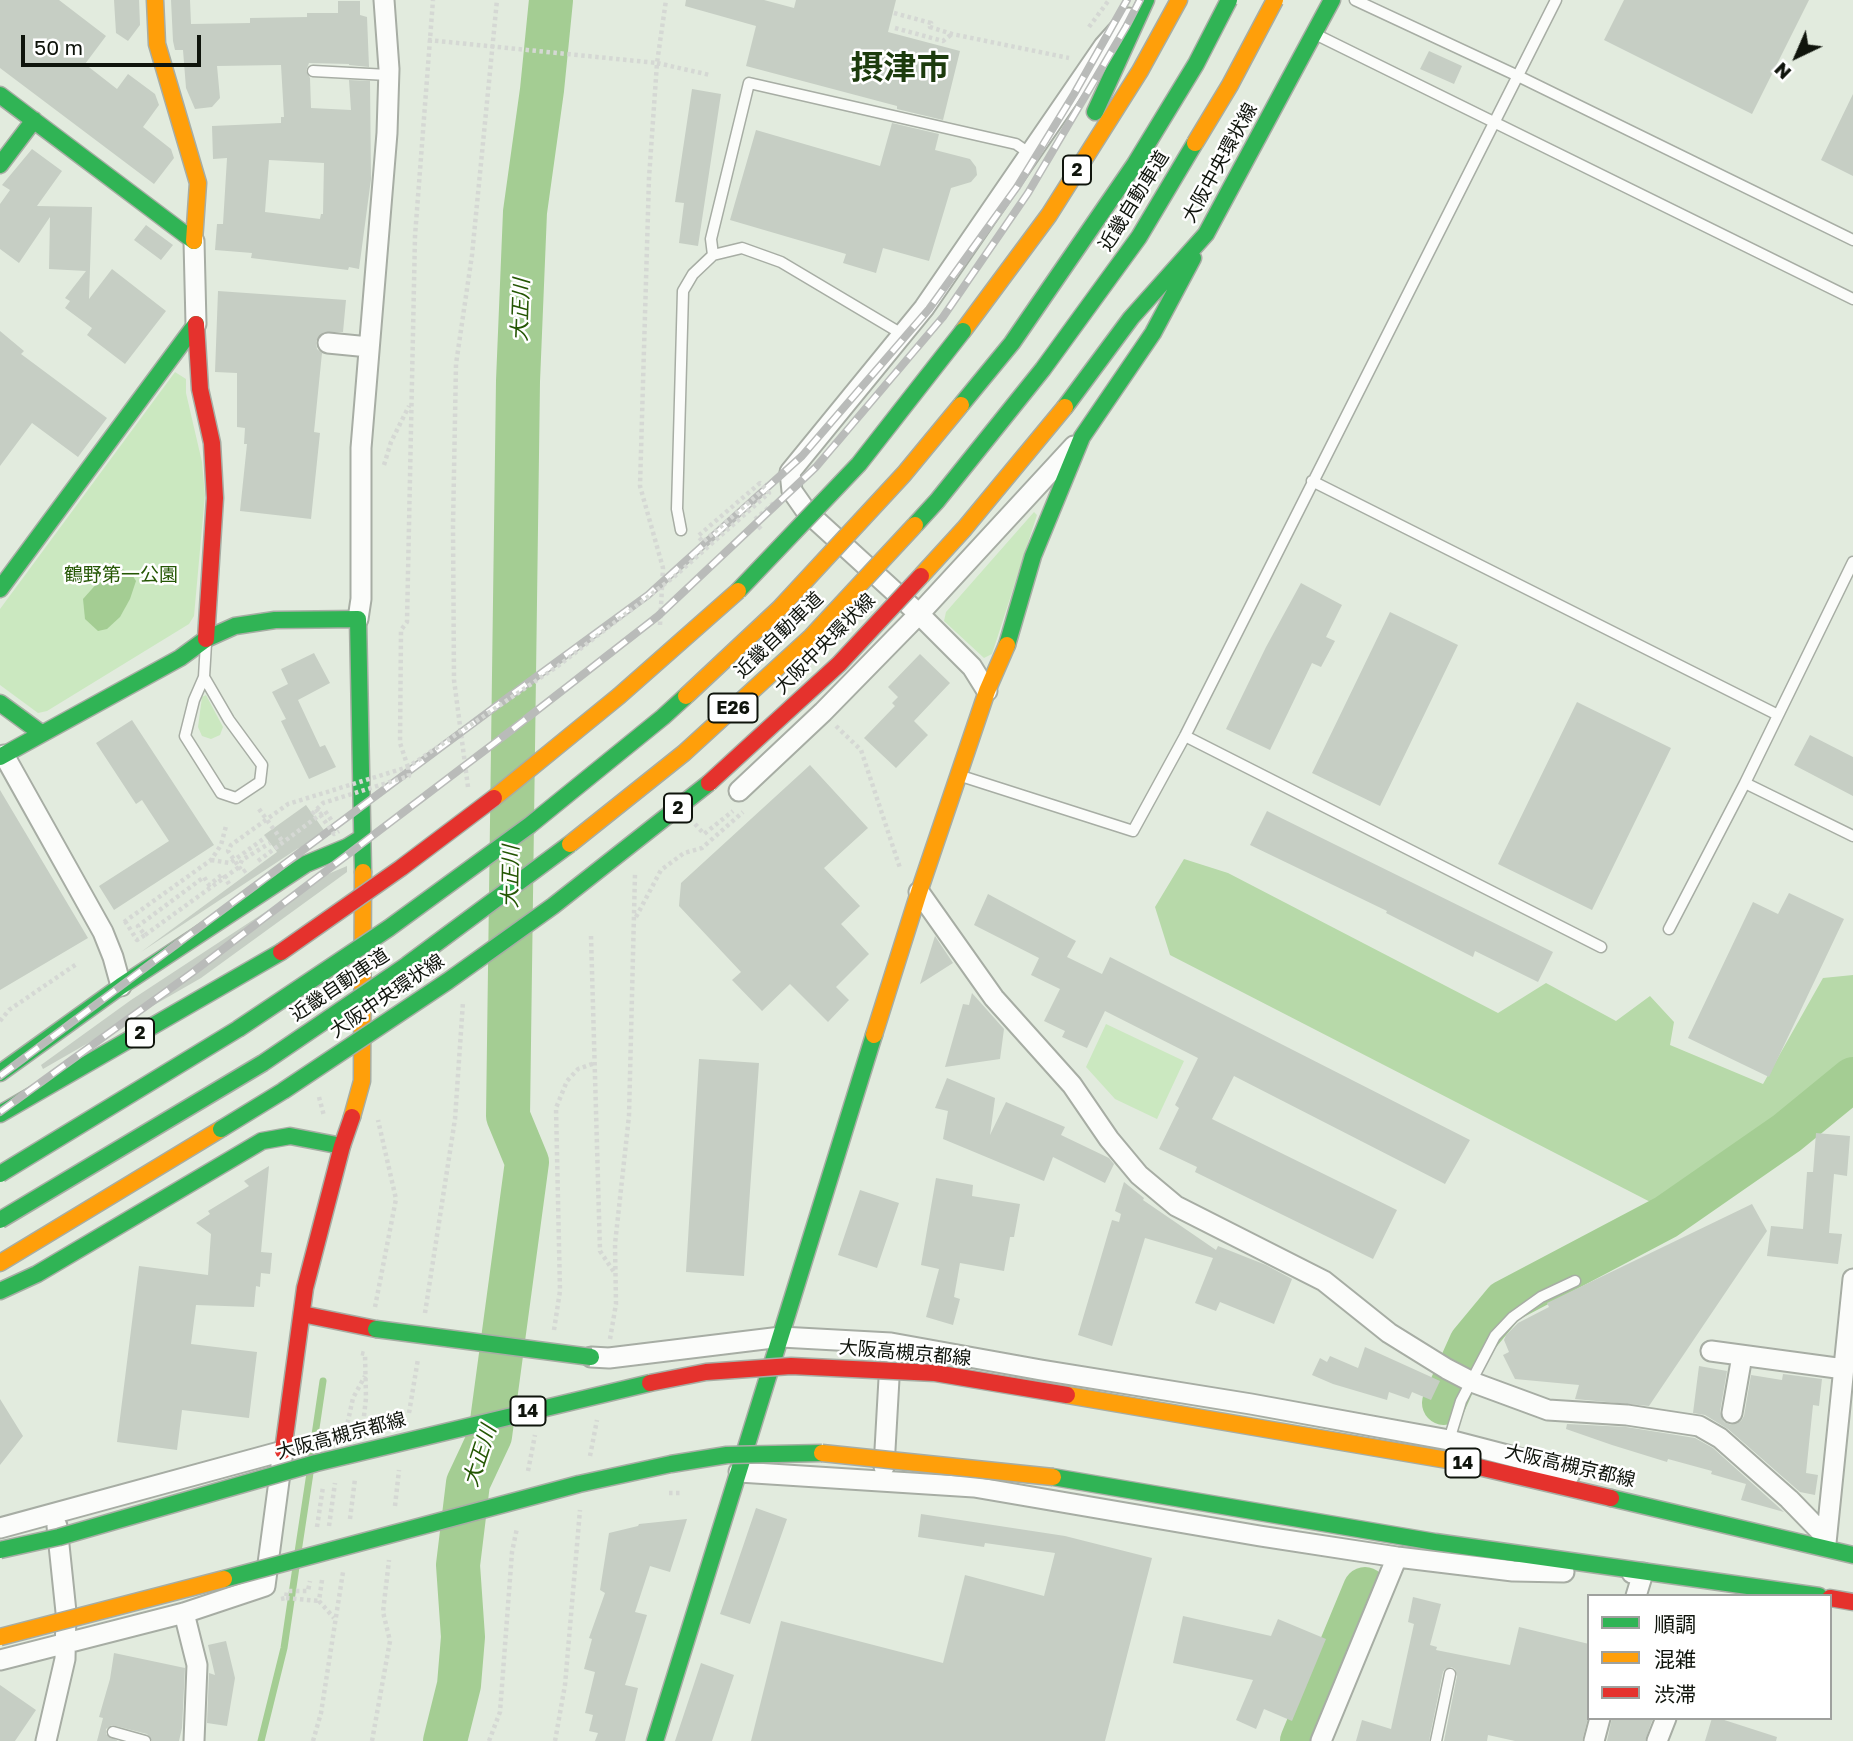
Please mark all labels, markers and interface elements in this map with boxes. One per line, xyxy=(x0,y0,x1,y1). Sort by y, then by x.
scale bar xyxy=(24,21,205,65)
north arrow xyxy=(1762,21,1832,91)
text: 50 m xyxy=(34,34,83,60)
district label: 摂津市 xyxy=(851,49,949,89)
text: N xyxy=(1769,58,1795,85)
street label: 大阪中央環状線 xyxy=(1178,99,1262,227)
street label: 近畿自動車道 xyxy=(1094,147,1174,255)
road number: 2 xyxy=(1063,155,1091,184)
water label: 大正川 xyxy=(507,278,535,342)
park label: 鶴野第一公園 xyxy=(64,564,178,586)
street label: 近畿自動車道 xyxy=(730,587,828,683)
street label: 大阪中央環状線 xyxy=(770,589,880,699)
road number: E26 xyxy=(708,694,758,722)
road number: 2 xyxy=(664,794,692,822)
water label: 大正川 xyxy=(498,845,524,909)
street label: 近畿自動車道 xyxy=(286,944,394,1026)
street label: 大阪中央環状線 xyxy=(325,949,449,1043)
road number: 2 xyxy=(126,1018,154,1048)
street label: 大阪高槻京都線 xyxy=(838,1336,972,1370)
road number: 14 xyxy=(510,1396,546,1426)
street label: 大阪高槻京都線 xyxy=(274,1408,408,1464)
water label: 大正川 xyxy=(458,1422,502,1490)
street label: 大阪高槻京都線 xyxy=(1503,1440,1637,1492)
road number: 14 xyxy=(1446,1448,1480,1478)
legend xyxy=(1587,1594,1832,1720)
text: 順調 xyxy=(1654,1611,1696,1637)
text: 混雑 xyxy=(1654,1646,1696,1672)
text: 渋滞 xyxy=(1654,1681,1696,1707)

